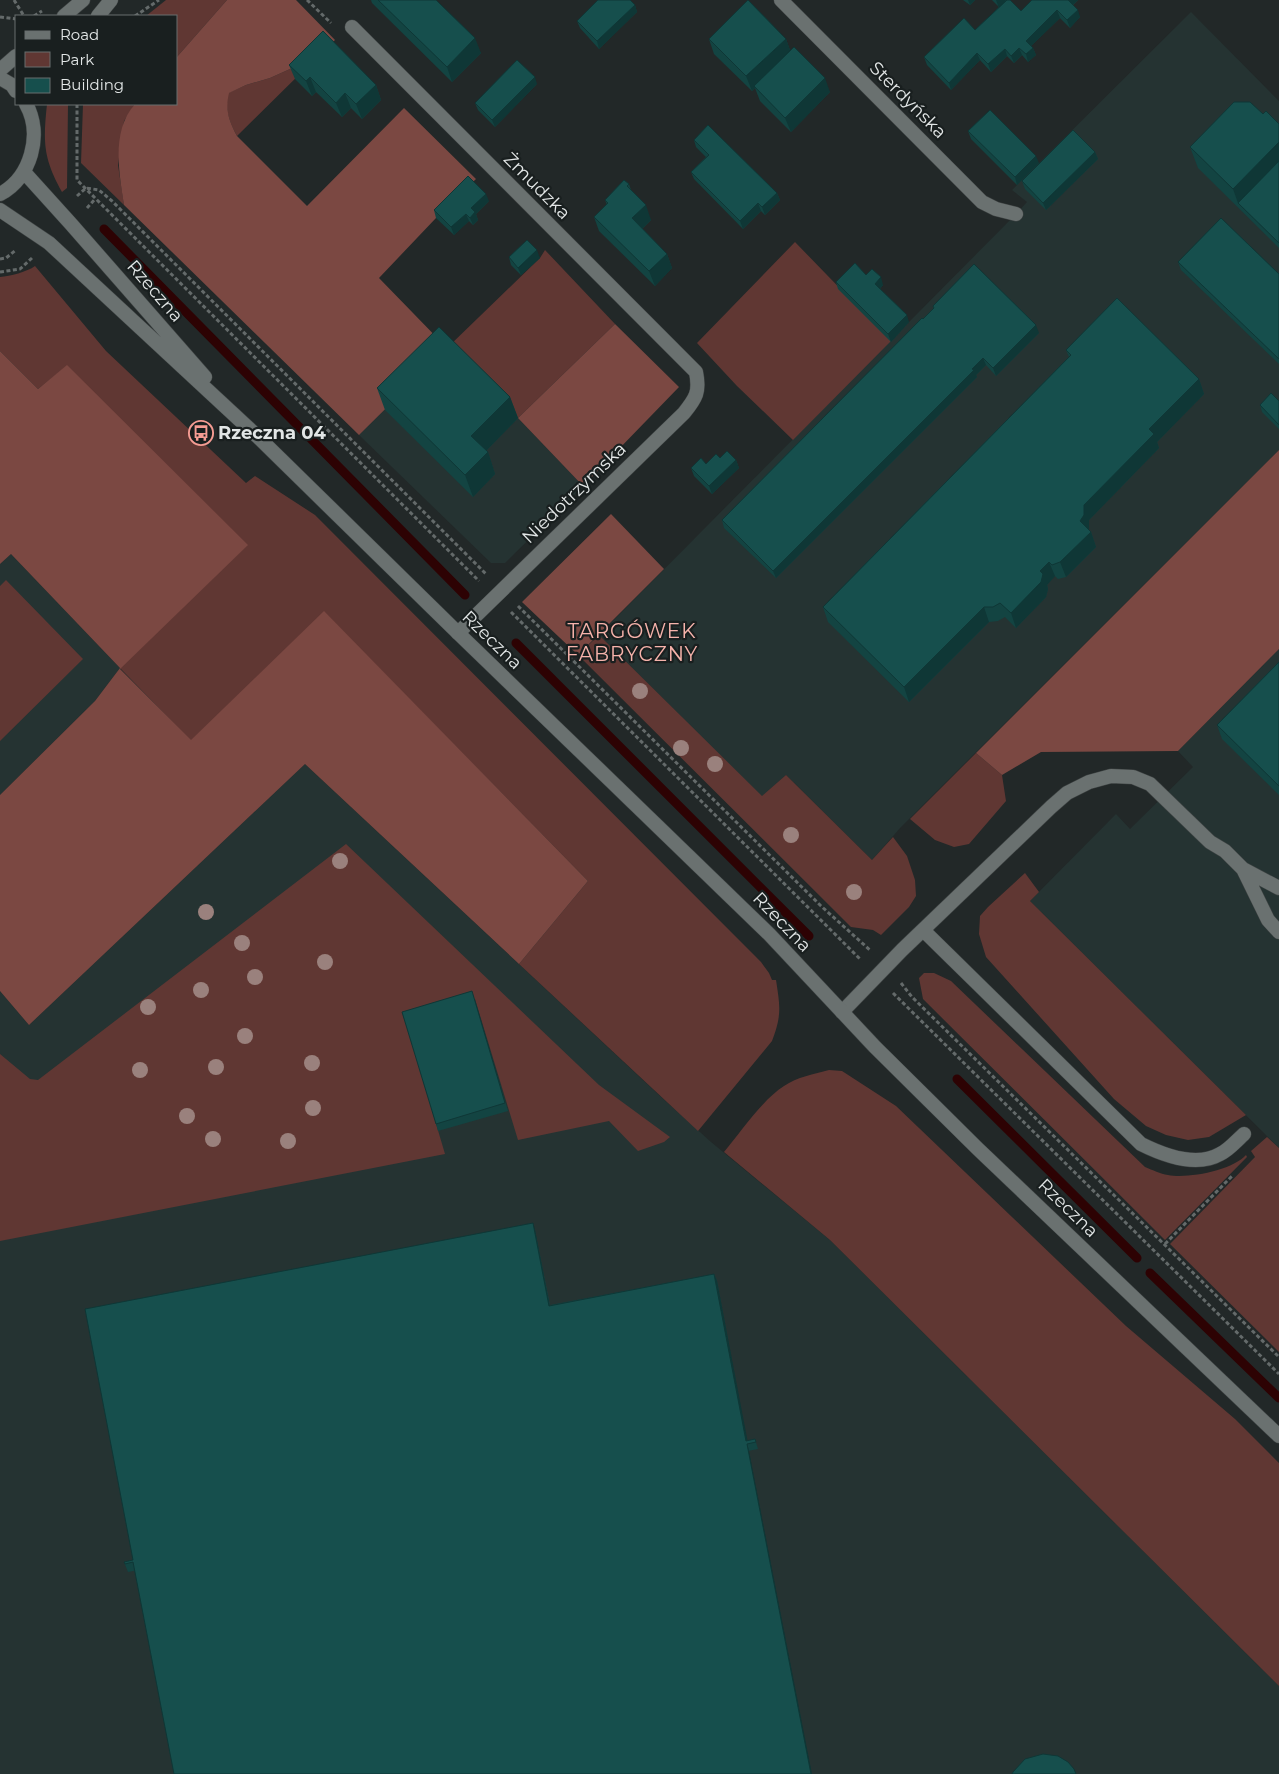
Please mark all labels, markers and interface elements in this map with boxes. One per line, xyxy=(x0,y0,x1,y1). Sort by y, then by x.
legend xyxy=(15,15,178,105)
text: Road xyxy=(60,25,99,44)
text: Park xyxy=(60,50,94,69)
street label: Sterdyńska xyxy=(865,57,951,143)
text: Building xyxy=(60,75,124,94)
street label: Żmudzka xyxy=(499,148,575,224)
street label: Rzeczna xyxy=(122,256,188,326)
bus stop icon: Rzeczna 04 xyxy=(188,420,214,446)
place label: Rzeczna 04 xyxy=(218,422,326,444)
street label: Niedotrzymska xyxy=(517,438,631,548)
street label: Rzeczna xyxy=(457,606,527,674)
district label: TARGÓWEK FABRYCZNY xyxy=(566,619,698,666)
street label: Rzeczna xyxy=(748,887,816,957)
street label: Rzeczna xyxy=(1033,1174,1103,1242)

